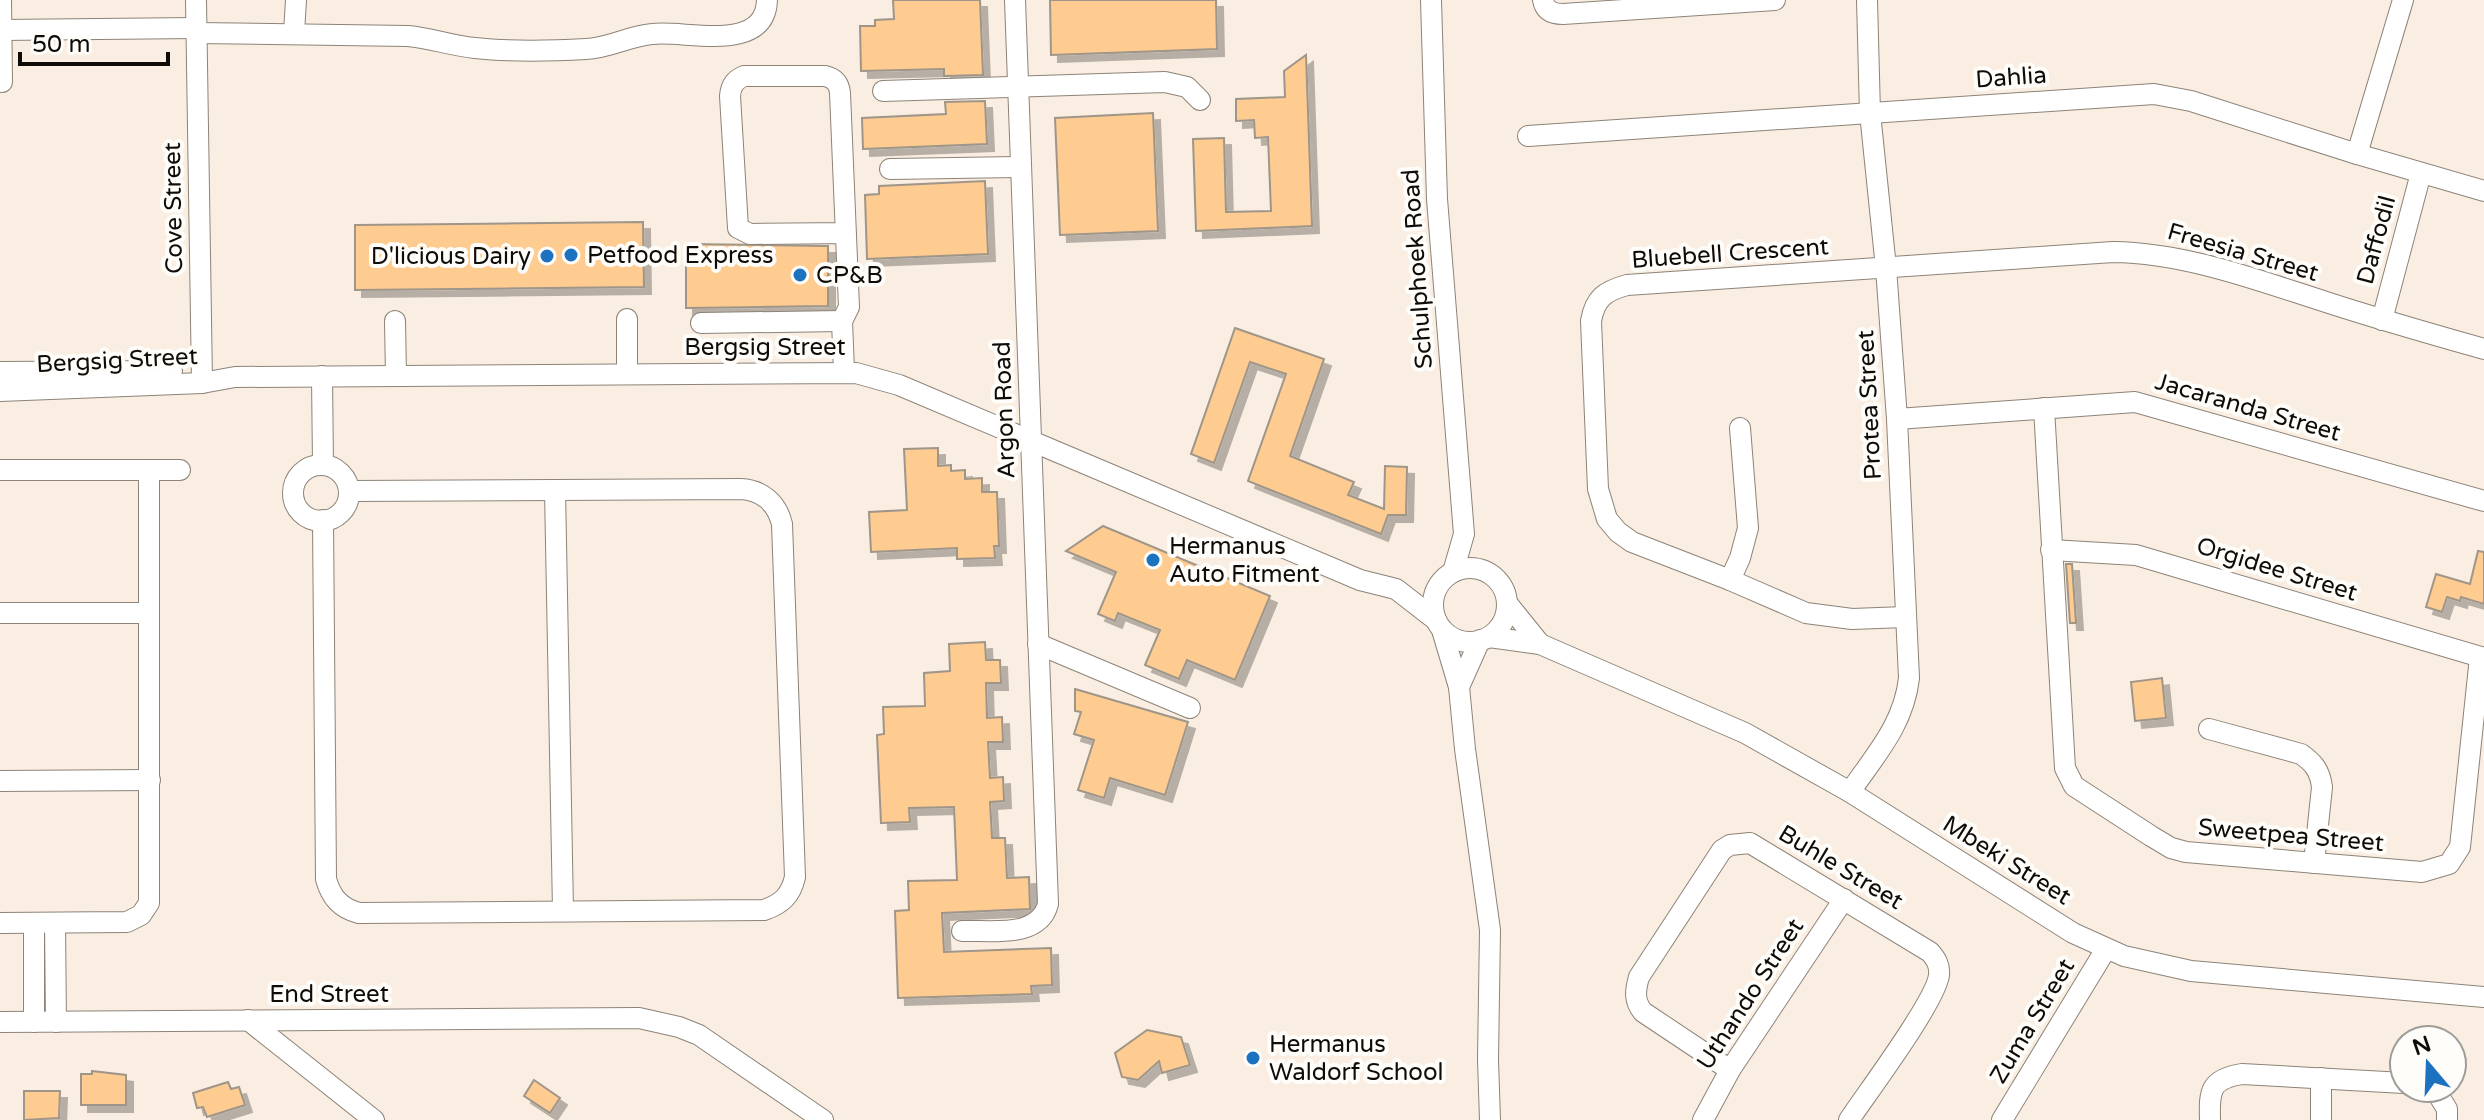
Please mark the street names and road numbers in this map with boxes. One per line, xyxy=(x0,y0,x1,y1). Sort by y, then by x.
street label: Dahlia xyxy=(1974,61,2048,94)
street label: Cove Street xyxy=(158,142,189,274)
street label: Schulphoek Road xyxy=(1396,168,1439,370)
street label: Daffodil xyxy=(2351,193,2402,288)
street label: Freesia Street xyxy=(2164,217,2322,288)
street label: Bluebell Crescent xyxy=(1630,232,1830,275)
street label: Protea Street xyxy=(1851,329,1888,481)
street label: Bergsig Street xyxy=(684,333,846,362)
street label: Argon Road xyxy=(988,341,1021,479)
street label: Bergsig Street xyxy=(36,342,198,379)
street label: Jacaranda Street xyxy=(2152,367,2344,448)
street label: Orgidee Street xyxy=(2193,531,2361,608)
street label: Mbeki Street xyxy=(1937,810,2076,911)
street label: Sweetpea Street xyxy=(2197,813,2385,858)
street label: Buhle Street xyxy=(1773,819,1908,916)
street label: Uthando Street xyxy=(1691,913,1810,1075)
street label: Zuma Street xyxy=(1984,954,2081,1089)
street label: End Street xyxy=(269,980,389,1009)

